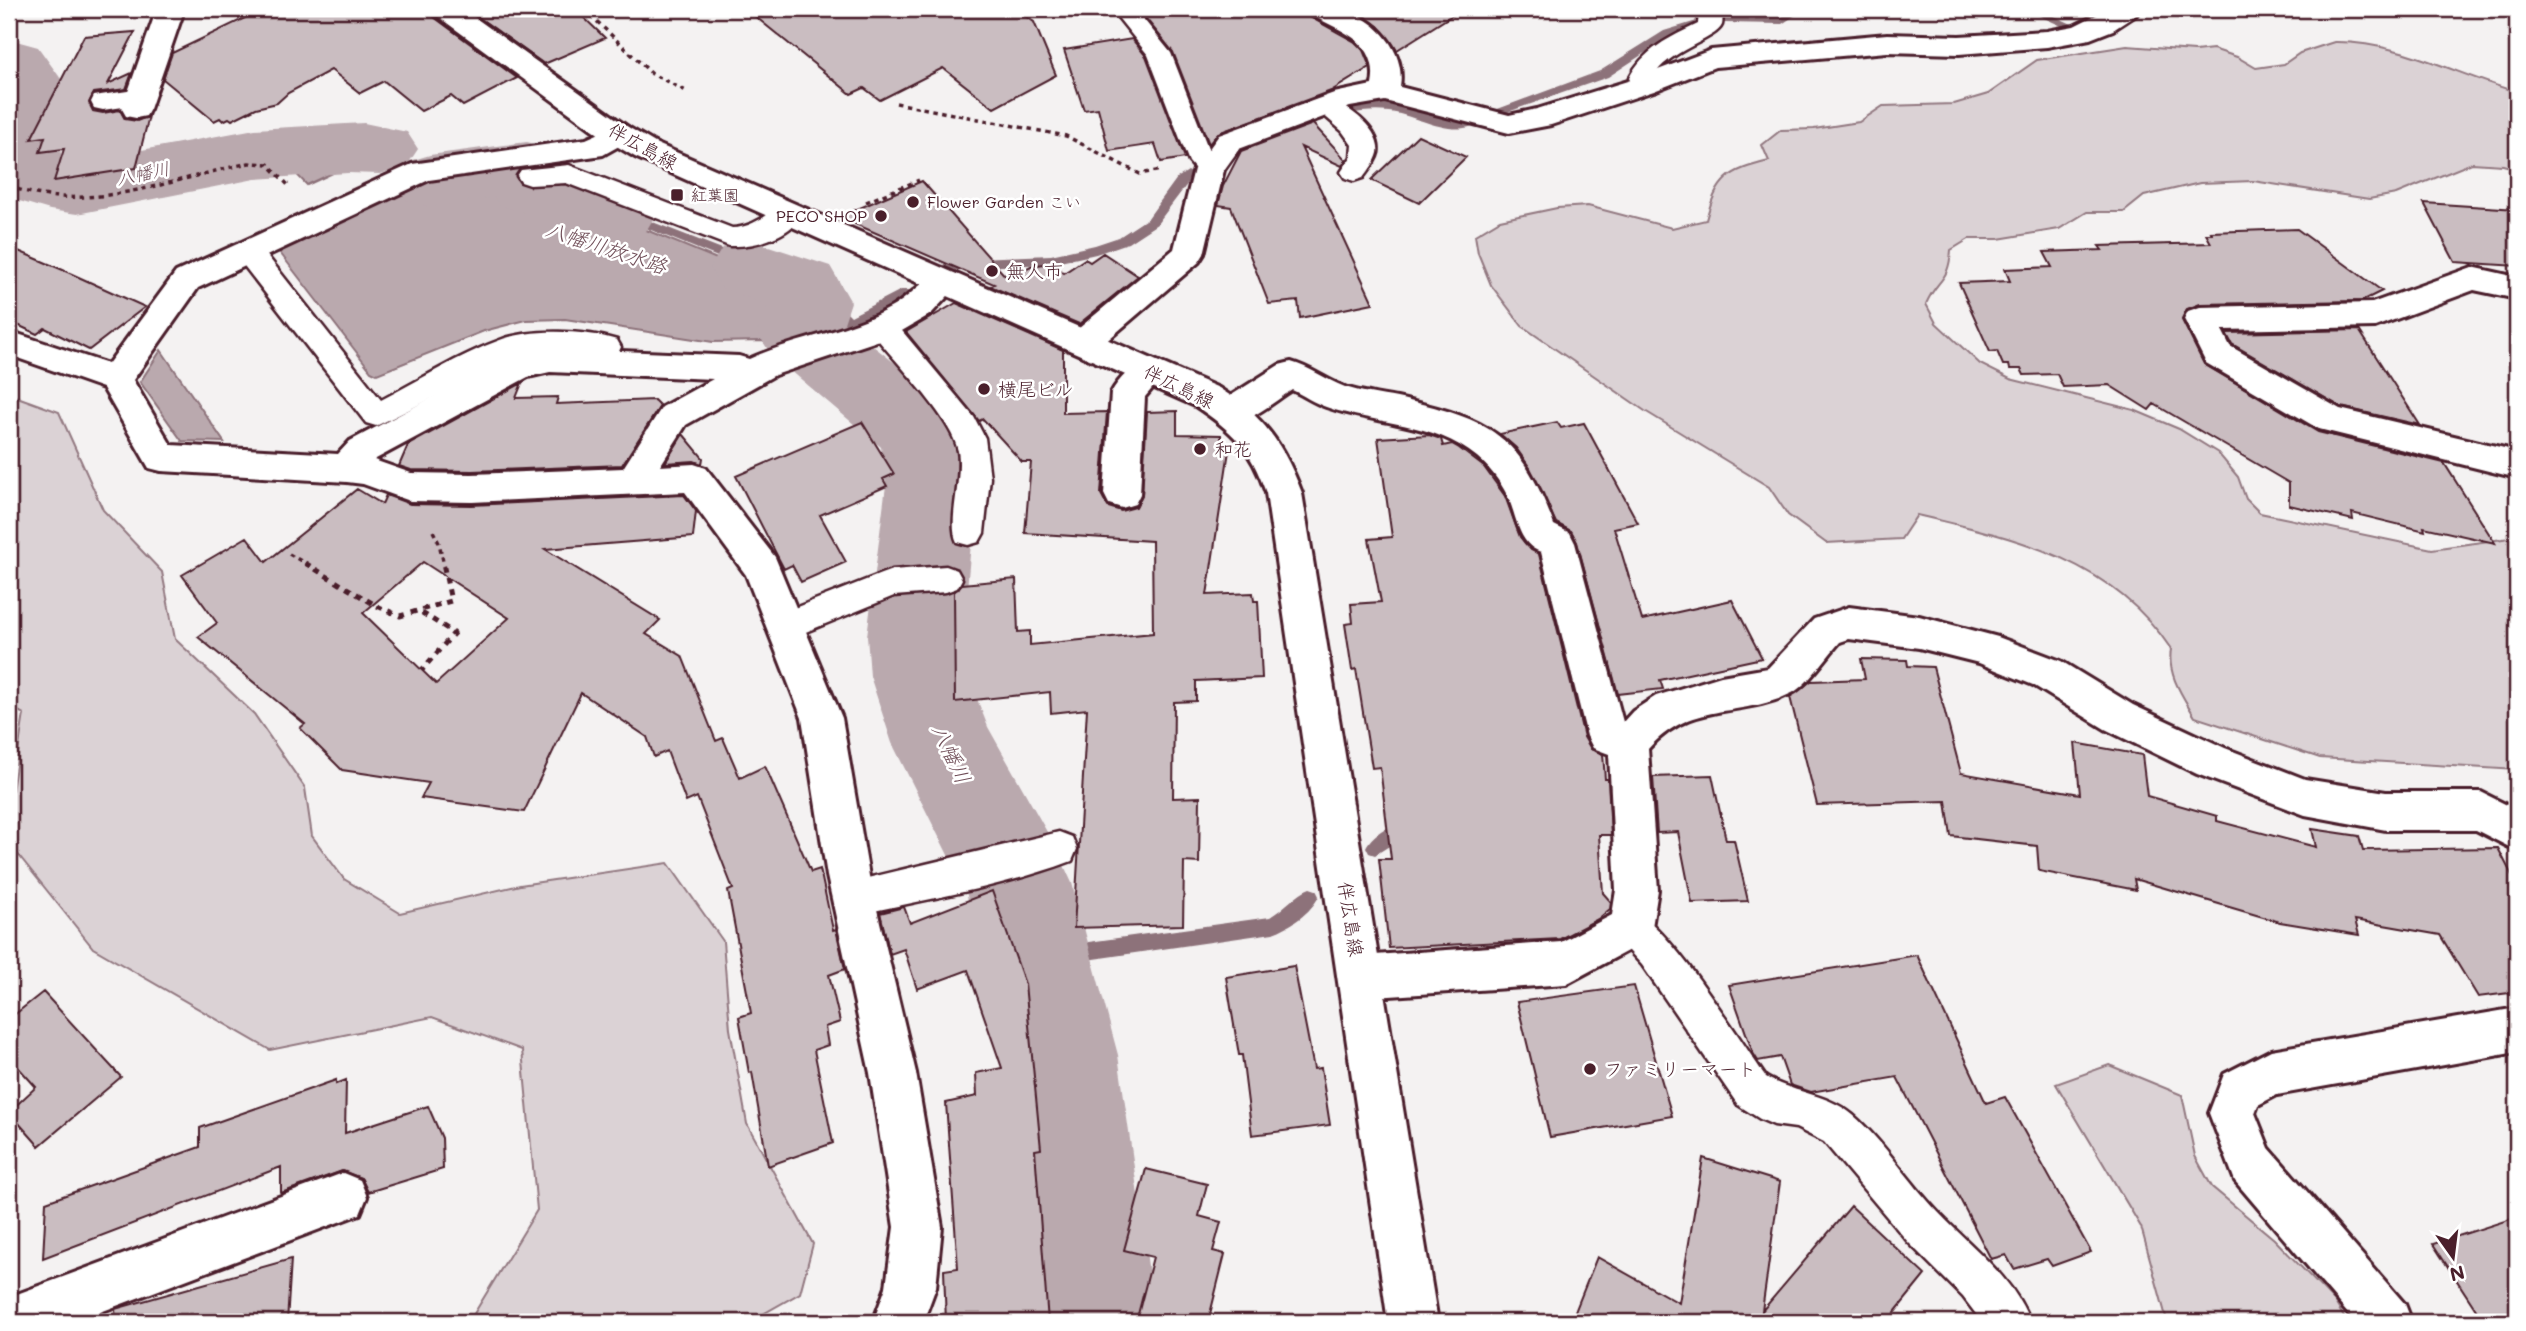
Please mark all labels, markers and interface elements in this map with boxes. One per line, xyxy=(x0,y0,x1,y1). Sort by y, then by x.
street label: 伴広島線 xyxy=(604,116,683,175)
water label: 八幡川 xyxy=(114,156,172,190)
place label: 紅葉園 xyxy=(691,184,739,205)
marker: 紅葉園 xyxy=(669,187,685,203)
place label: Flower Garden こい xyxy=(927,191,1081,212)
marker: Flower Garden こい xyxy=(905,194,921,210)
place label: PECO SHOP xyxy=(776,205,867,226)
marker: PECO SHOP xyxy=(873,208,889,224)
water label: 八幡川放水路 xyxy=(542,214,672,279)
place label: 無人市 xyxy=(1006,258,1063,283)
marker: 無人市 xyxy=(984,263,1000,279)
street label: 伴広島線 xyxy=(1140,358,1219,413)
place label: 横尾ビル xyxy=(998,376,1074,401)
marker: 横尾ビル xyxy=(976,381,992,397)
place label: 和花 xyxy=(1214,436,1252,461)
marker: 和花 xyxy=(1192,441,1208,457)
water label: 八幡川 xyxy=(927,719,978,788)
street label: 伴広島線 xyxy=(1333,879,1370,958)
place label: ファミリーマート xyxy=(1604,1056,1756,1081)
marker: ファミリーマート xyxy=(1582,1061,1598,1077)
north arrow xyxy=(2418,1222,2488,1292)
text: N xyxy=(2447,1260,2467,1288)

